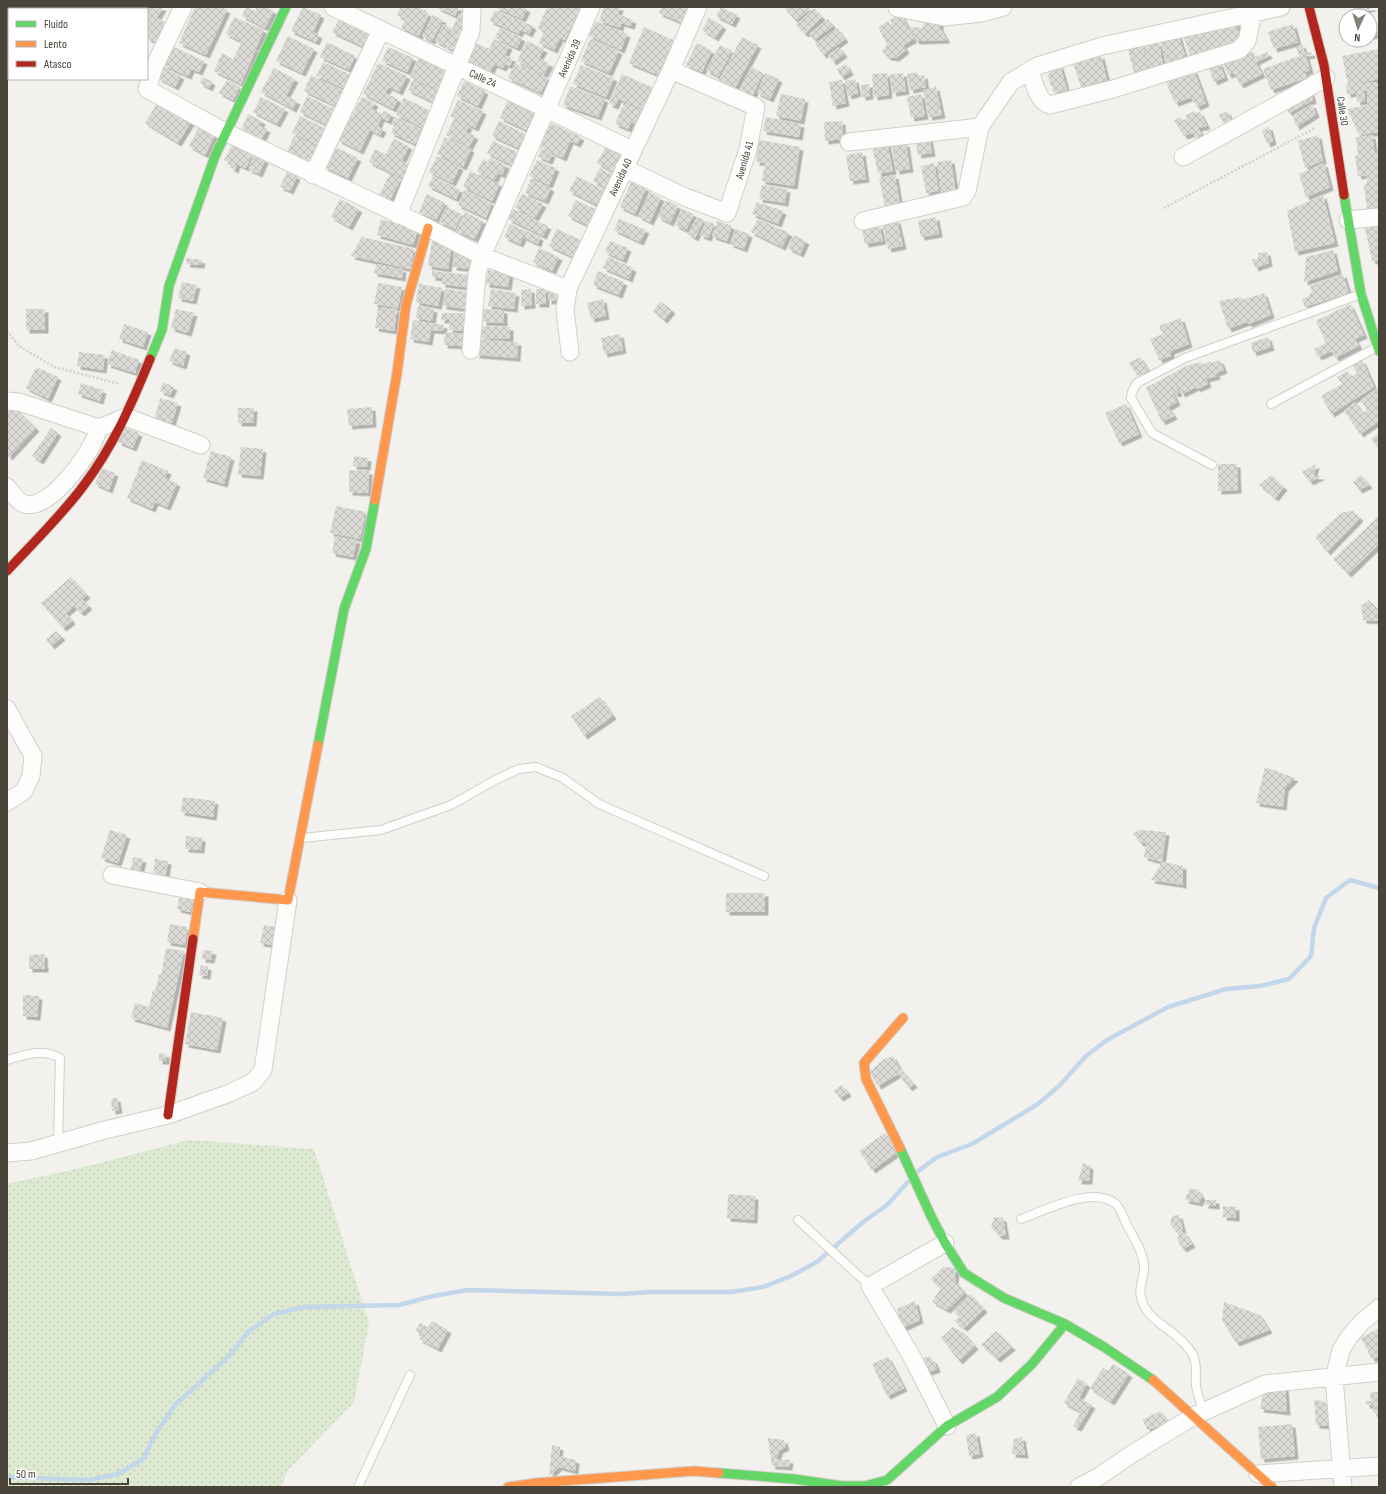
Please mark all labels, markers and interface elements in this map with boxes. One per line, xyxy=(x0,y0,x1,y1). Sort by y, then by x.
legend xyxy=(8,8,148,80)
north arrow xyxy=(1338,8,1378,48)
text: Fluido xyxy=(44,17,68,32)
text: N xyxy=(1354,31,1361,44)
text: Lento xyxy=(44,37,67,52)
street label: Avenida 39 xyxy=(555,37,584,80)
text: Atasco xyxy=(43,57,71,72)
street label: Calle 24 xyxy=(467,66,499,91)
street label: Calle 30 xyxy=(1334,96,1351,127)
street label: Avenida 41 xyxy=(733,139,756,182)
street label: Avenida 40 xyxy=(606,156,635,199)
scale bar xyxy=(10,1460,128,1486)
text: 50 m xyxy=(16,1467,36,1482)

